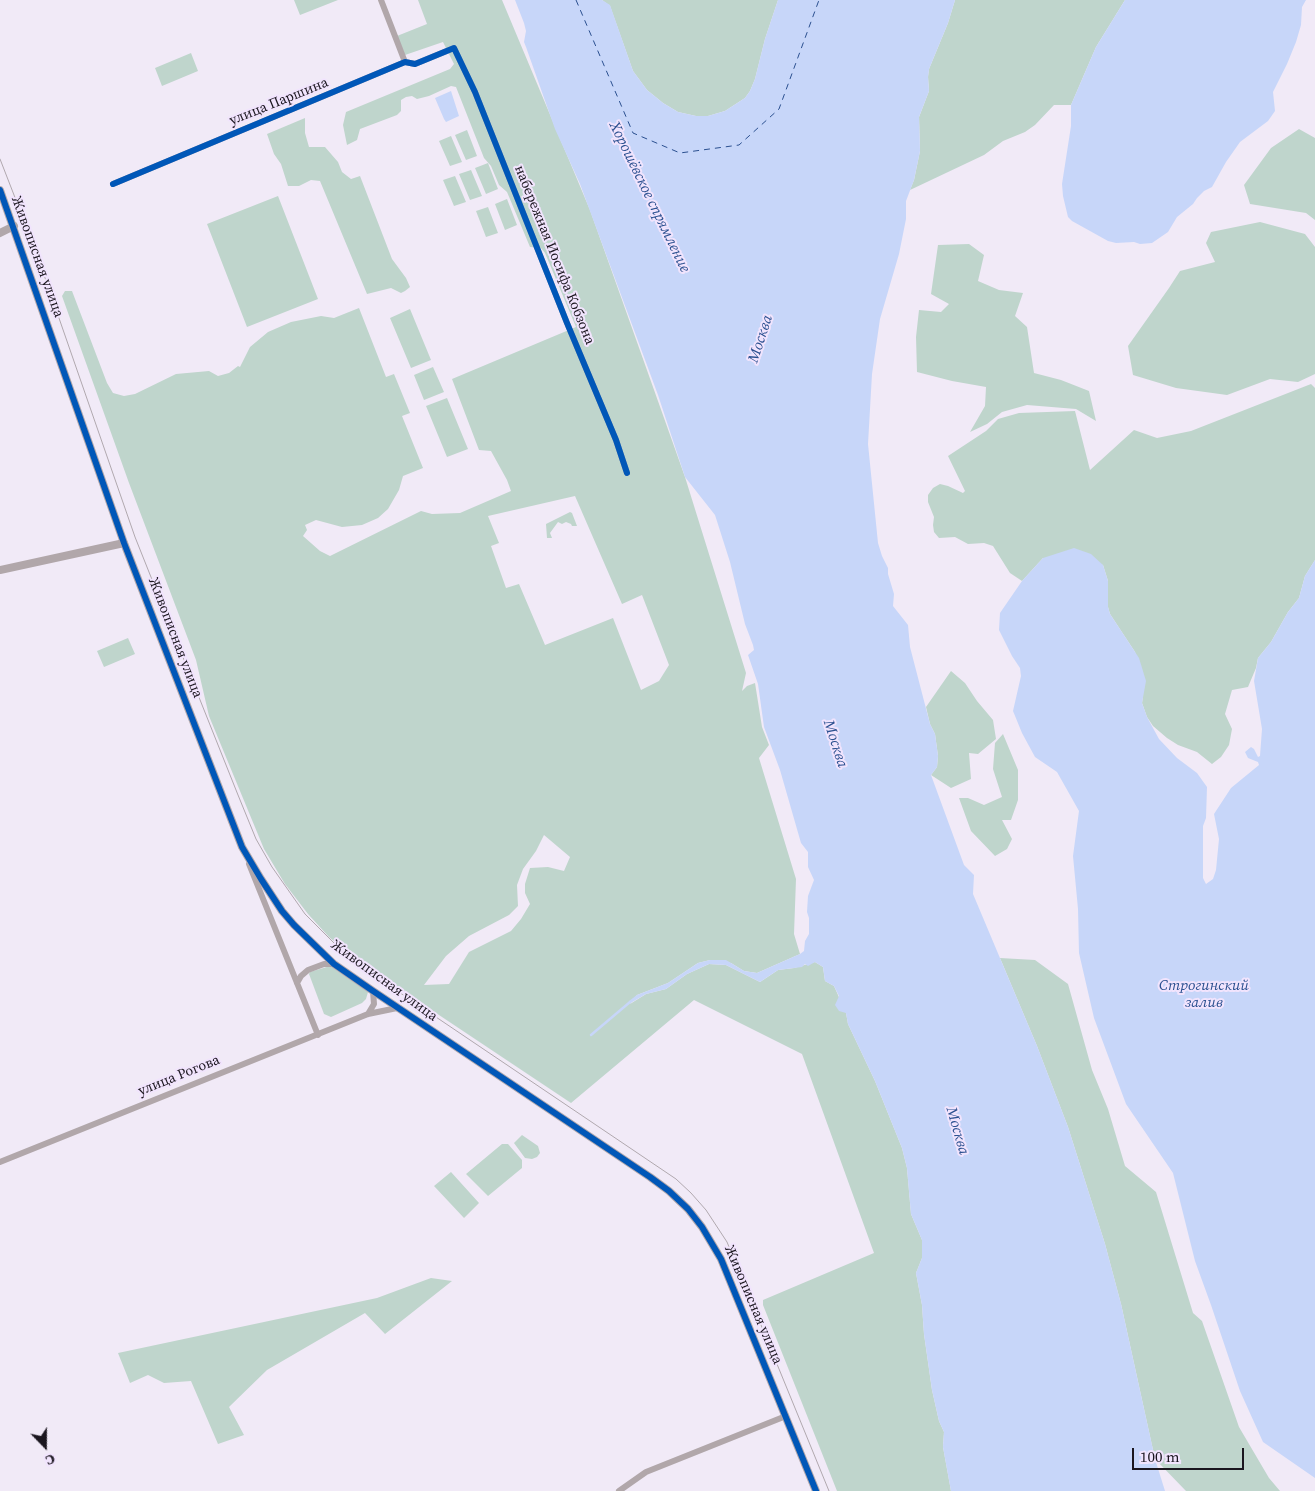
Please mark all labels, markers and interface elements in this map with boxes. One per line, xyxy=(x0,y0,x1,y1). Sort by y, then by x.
street label: улица Паршина xyxy=(227,75,331,129)
water label: Хорошёвское спрямление xyxy=(605,119,693,275)
street label: набережная Иосифа Кобзона xyxy=(510,163,598,347)
street label: Живописная улица xyxy=(7,194,67,320)
water label: Москва xyxy=(745,313,777,365)
street label: Живописная улица xyxy=(144,576,206,700)
water label: Москва xyxy=(819,718,851,770)
street label: Живописная улица xyxy=(328,937,440,1025)
water label: Строгинский залив xyxy=(1159,977,1249,1012)
street label: улица Рогова xyxy=(136,1052,222,1100)
water label: Москва xyxy=(942,1105,972,1157)
street label: Живописная улица xyxy=(720,1243,786,1367)
north arrow xyxy=(20,1421,70,1471)
scale bar xyxy=(1135,1438,1248,1470)
text: 100 m xyxy=(1140,1446,1180,1467)
text: С xyxy=(43,1449,58,1471)

